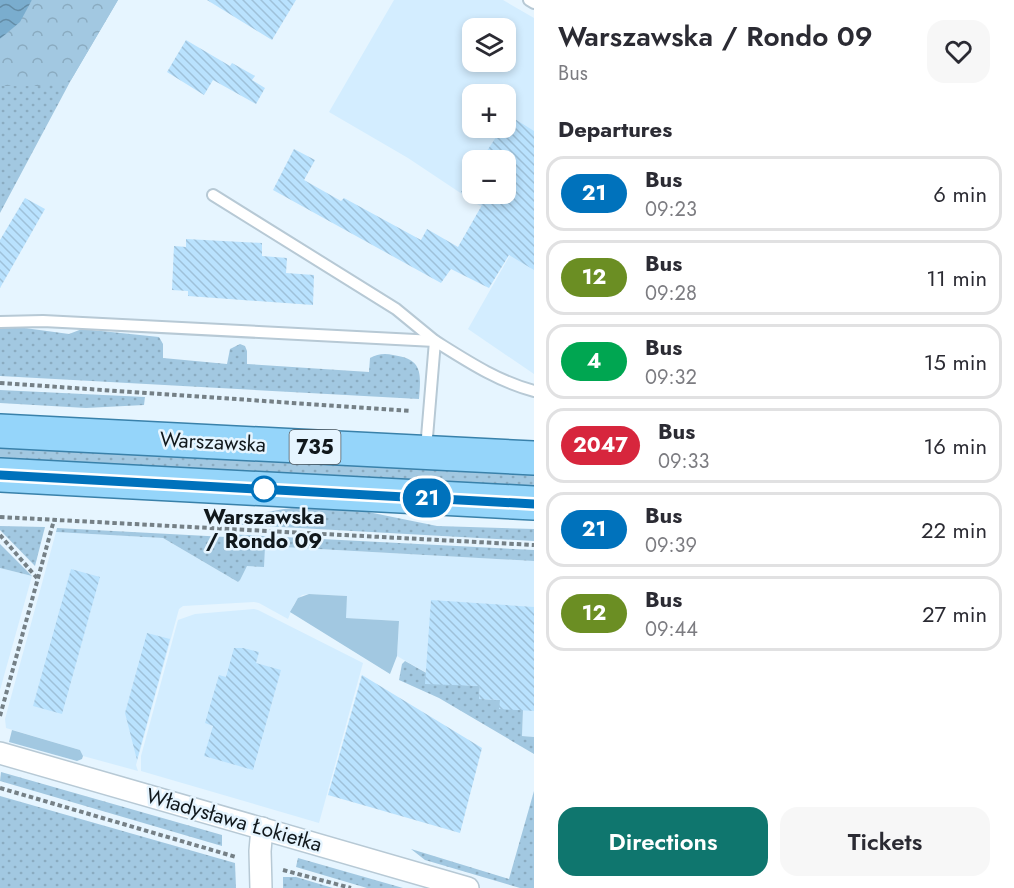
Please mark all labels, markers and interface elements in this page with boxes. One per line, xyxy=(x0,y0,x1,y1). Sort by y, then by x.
text: Warszawska / Rondo 09 xyxy=(558,16,873,57)
map controls xyxy=(462,18,516,204)
button: layers xyxy=(462,18,516,72)
button: heart xyxy=(927,20,990,83)
text: Bus xyxy=(558,59,588,88)
button: + xyxy=(462,84,516,138)
text: Departures xyxy=(558,113,672,145)
button: − xyxy=(462,150,516,204)
text: Bus xyxy=(645,163,682,195)
text: 21 xyxy=(582,178,606,208)
text: 6 min xyxy=(933,178,987,210)
text: 09:23 xyxy=(645,195,697,224)
text: Bus xyxy=(645,247,682,279)
text: 12 xyxy=(582,262,606,292)
text: 11 min xyxy=(926,262,987,294)
text: 09:28 xyxy=(645,279,697,308)
text: Bus xyxy=(645,331,682,363)
text: 4 xyxy=(587,346,601,376)
text: 15 min xyxy=(924,346,987,378)
text: 09:32 xyxy=(645,363,697,392)
text: Bus xyxy=(658,415,695,447)
street label: Warszawska xyxy=(159,424,267,460)
road number: 735 xyxy=(290,430,340,464)
text: 2047 xyxy=(573,430,628,460)
text: 16 min xyxy=(923,430,987,462)
text: 09:33 xyxy=(658,447,709,476)
marker: Warszawska / Rondo 09 xyxy=(251,476,277,502)
line badge: 21 xyxy=(400,478,454,518)
text: 21 xyxy=(415,483,439,513)
text: Bus xyxy=(645,499,682,531)
place label: Warszawska / Rondo 09 xyxy=(204,502,324,556)
text: 21 xyxy=(582,514,606,544)
text: 22 min xyxy=(921,514,987,546)
text: 09:39 xyxy=(645,531,697,560)
text: Bus xyxy=(645,583,682,615)
text: 12 xyxy=(582,598,606,628)
text: 27 min xyxy=(922,598,987,630)
text: 09:44 xyxy=(645,615,698,644)
street label: Władysława Łokietka xyxy=(143,781,325,859)
button: Directions xyxy=(558,807,768,876)
button: Tickets xyxy=(780,807,990,876)

